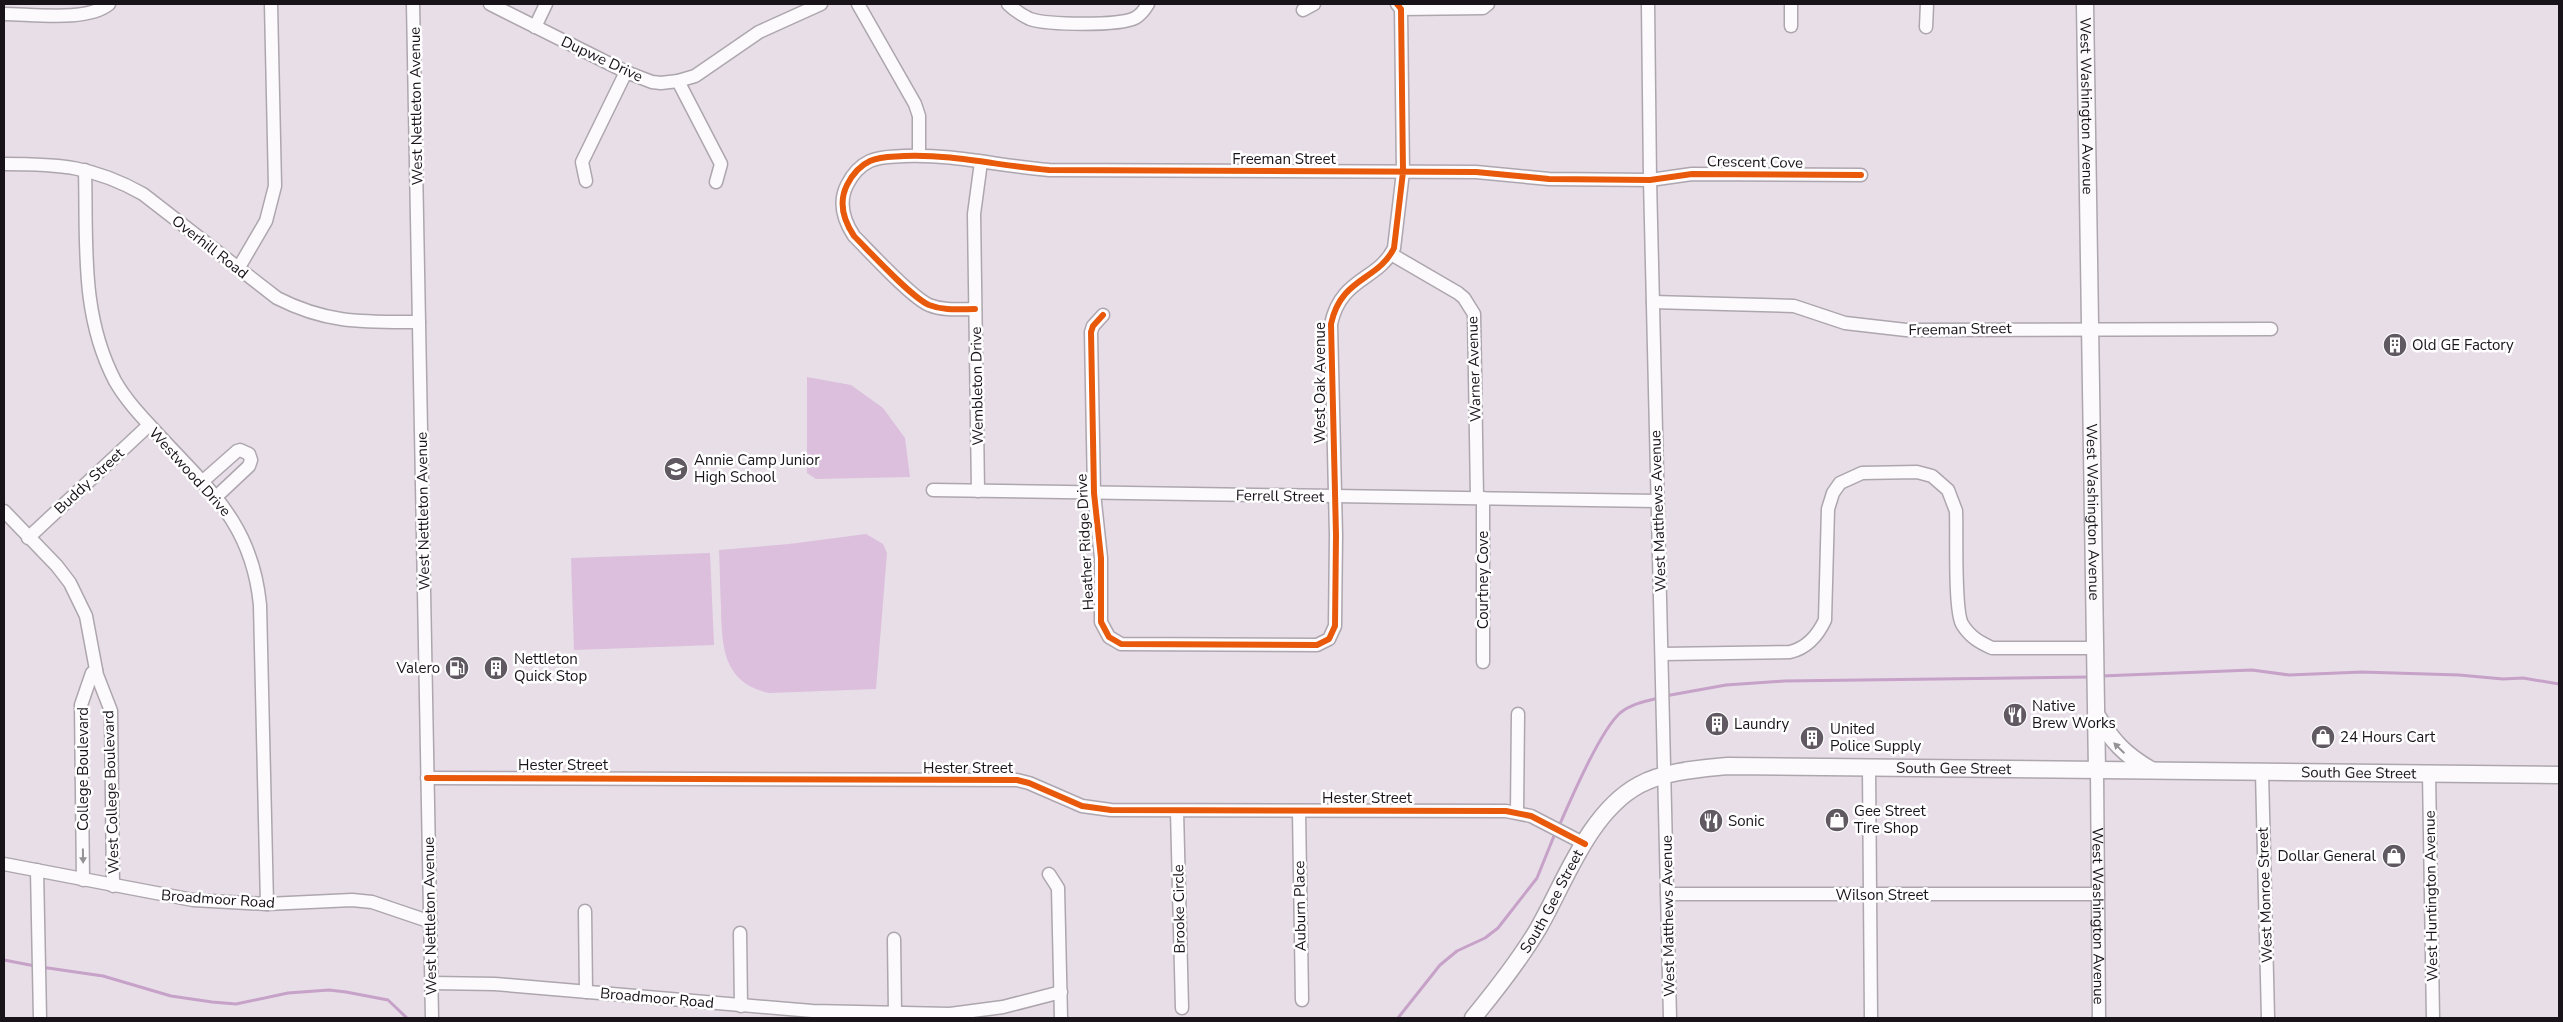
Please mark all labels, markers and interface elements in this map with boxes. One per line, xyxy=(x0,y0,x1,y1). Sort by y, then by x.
street label: West Washington Avenue xyxy=(2075,17,2098,195)
street label: West Nettleton Avenue xyxy=(405,27,427,185)
street label: Dupwe Drive xyxy=(558,31,646,87)
street label: Freeman Street xyxy=(1232,149,1336,169)
street label: Crescent Cove xyxy=(1707,151,1803,173)
street label: Overhill Road xyxy=(168,211,252,283)
street label: Warner Avenue xyxy=(1462,316,1486,422)
street label: Freeman Street xyxy=(1908,318,2013,340)
street label: West Oak Avenue xyxy=(1310,322,1330,444)
street label: Wembleton Drive xyxy=(966,326,988,446)
building icon: Old GE Factory xyxy=(2382,332,2408,358)
place label: Old GE Factory xyxy=(2412,335,2514,355)
street label: Westwood Drive xyxy=(145,423,235,521)
street label: West Washington Avenue xyxy=(2082,423,2104,601)
street label: West Matthews Avenue xyxy=(1645,430,1671,592)
street label: West Nettleton Avenue xyxy=(412,432,434,590)
street label: Buddy Street xyxy=(50,443,129,519)
place label: Annie Camp Junior High School xyxy=(694,450,820,487)
school or university icon: Annie Camp Junior High School xyxy=(663,456,689,482)
street label: Heather Ridge Drive xyxy=(1071,473,1099,611)
street label: Ferrell Street xyxy=(1236,485,1325,507)
street label: Courtney Cove xyxy=(1473,531,1493,629)
place label: Nettleton Quick Stop xyxy=(514,649,587,686)
fuel station icon: Valero xyxy=(444,655,470,681)
building icon: Nettleton Quick Stop xyxy=(483,655,509,681)
place label: Valero xyxy=(396,658,440,678)
place label: Native Brew Works xyxy=(2032,696,2116,733)
restaurant icon: Native Brew Works xyxy=(2002,702,2028,728)
street label: College Boulevard xyxy=(73,707,93,831)
street label: West College Boulevard xyxy=(98,710,124,874)
building icon: Laundry xyxy=(1704,711,1730,737)
place label: Laundry xyxy=(1734,714,1790,734)
place label: United Police Supply xyxy=(1830,719,1921,756)
shop icon: 24 Hours Cart xyxy=(2310,724,2336,750)
building icon: United Police Supply xyxy=(1799,725,1825,751)
place label: 24 Hours Cart xyxy=(2340,727,2436,747)
one-way arrow xyxy=(2114,742,2126,754)
street label: Hester Street xyxy=(518,755,609,775)
street label: Hester Street xyxy=(923,758,1014,778)
street label: South Gee Street xyxy=(1896,758,2012,779)
street label: South Gee Street xyxy=(2301,762,2417,783)
street label: Hester Street xyxy=(1322,788,1413,808)
place label: Gee Street Tire Shop xyxy=(1854,801,1926,838)
shop icon: Gee Street Tire Shop xyxy=(1824,807,1850,833)
restaurant icon: Sonic xyxy=(1698,808,1724,834)
street label: West Huntington Avenue xyxy=(2420,810,2442,982)
place label: Sonic xyxy=(1728,811,1765,831)
street label: West Monroe Street xyxy=(2253,826,2277,963)
street label: West Washington Avenue xyxy=(2087,827,2109,1005)
street label: West Matthews Avenue xyxy=(1657,835,1679,997)
street label: West Nettleton Avenue xyxy=(419,837,441,995)
shop icon: Dollar General xyxy=(2381,843,2407,869)
street label: South Gee Street xyxy=(1515,845,1588,957)
place label: Dollar General xyxy=(2277,846,2377,866)
one-way arrow xyxy=(79,848,87,864)
street label: Auburn Place xyxy=(1289,860,1311,952)
street label: Brooke Circle xyxy=(1168,864,1190,954)
street label: Broadmoor Road xyxy=(160,885,276,913)
street label: Wilson Street xyxy=(1835,885,1929,905)
street label: Broadmoor Road xyxy=(599,983,715,1013)

